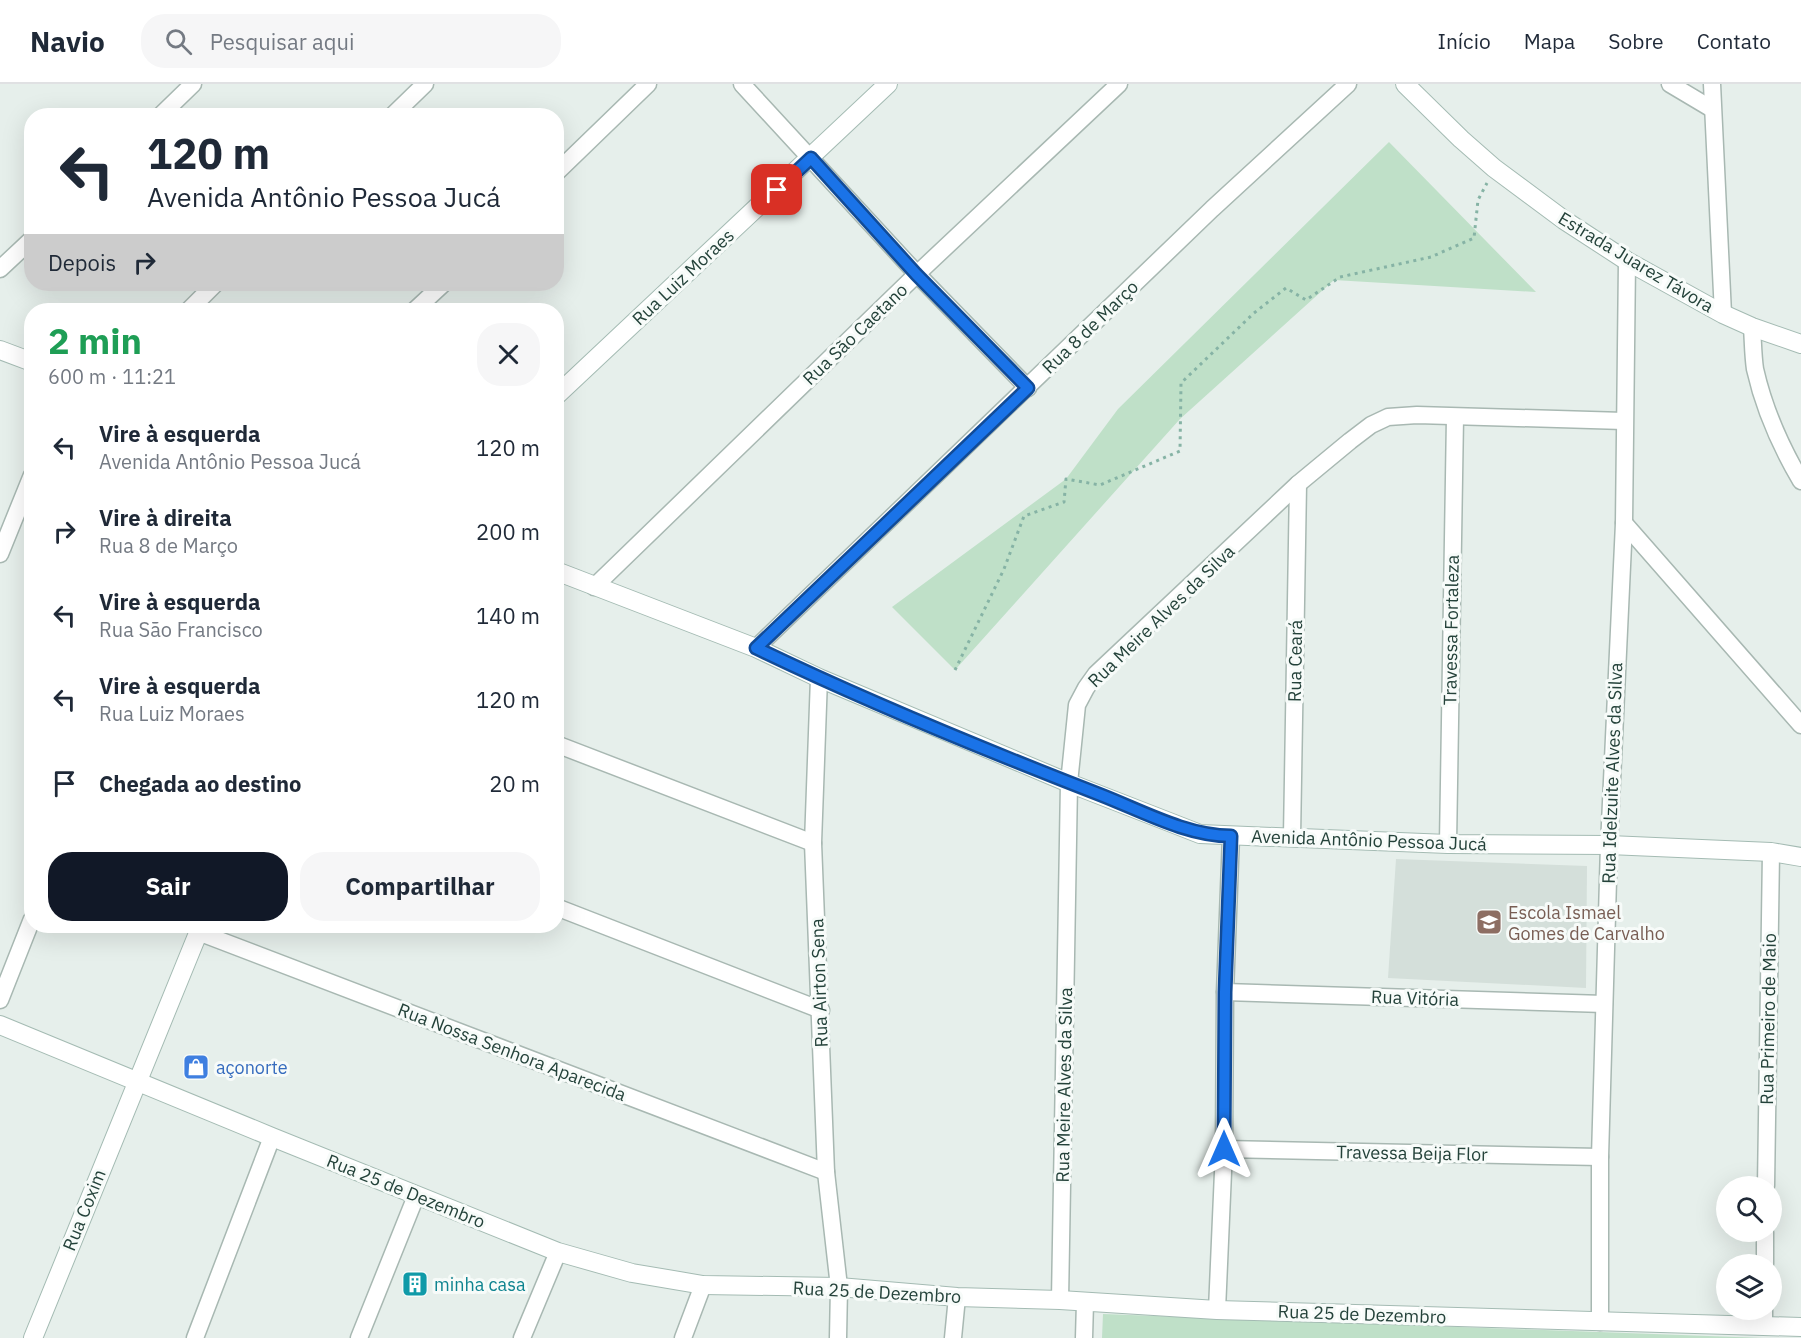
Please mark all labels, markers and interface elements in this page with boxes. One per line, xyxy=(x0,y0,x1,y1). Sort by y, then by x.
search box xyxy=(141,14,561,68)
text: Navio xyxy=(30,23,105,60)
icon: search xyxy=(162,25,195,58)
text: Pesquisar aqui xyxy=(210,27,354,56)
text: Início xyxy=(1438,27,1491,55)
text: Mapa xyxy=(1524,27,1575,55)
text: Sobre xyxy=(1608,27,1664,55)
text: Contato xyxy=(1697,27,1771,55)
text: 120 m xyxy=(147,126,270,181)
icon: left xyxy=(48,132,126,210)
pin xyxy=(751,164,802,215)
icon: arrive xyxy=(760,173,793,206)
text: Avenida Antônio Pessoa Jucá xyxy=(147,179,501,214)
street label: Estrada Juarez Távora xyxy=(1554,206,1718,318)
street label: Rua Luiz Moraes xyxy=(627,224,739,330)
icon: right xyxy=(128,246,161,279)
text: Depois xyxy=(48,248,116,277)
street label: Rua 8 de Março xyxy=(1037,275,1143,379)
street label: Rua São Caetano xyxy=(798,278,912,390)
text: 2 min xyxy=(48,317,142,364)
button: close xyxy=(477,323,540,386)
text: 600 m · 11:21 xyxy=(48,363,176,390)
text: Vire à esquerda xyxy=(99,419,261,448)
icon: left xyxy=(48,431,81,464)
text: 120 m xyxy=(476,433,540,462)
text: Avenida Antônio Pessoa Jucá xyxy=(99,448,361,475)
text: Vire à direita xyxy=(99,503,232,532)
icon: right xyxy=(48,515,81,548)
text: 200 m xyxy=(476,517,540,546)
text: Rua 8 de Março xyxy=(99,532,238,559)
street label: Rua Meire Alves da Silva xyxy=(1083,540,1240,692)
street label: Travessa Fortaleza xyxy=(1438,554,1464,705)
text: Vire à esquerda xyxy=(99,587,261,616)
icon: left xyxy=(48,599,81,632)
text: 140 m xyxy=(476,601,540,630)
text: Rua São Francisco xyxy=(99,616,263,643)
street label: Rua Ceará xyxy=(1283,619,1307,702)
street label: Rua Idelzuite Alves da Silva xyxy=(1597,662,1627,884)
text: Vire à esquerda xyxy=(99,671,261,700)
icon: left xyxy=(48,683,81,716)
text: 120 m xyxy=(476,685,540,714)
text: Rua Luiz Moraes xyxy=(99,700,245,727)
icon: arrive xyxy=(48,767,81,800)
text: Chegada ao destino xyxy=(99,769,302,798)
text: 20 m xyxy=(489,769,540,798)
street label: Avenida Antônio Pessoa Jucá xyxy=(1251,824,1488,856)
button: Sair xyxy=(48,852,288,921)
button: Compartilhar xyxy=(300,852,540,921)
place label: Escola Ismael Gomes de Carvalho xyxy=(1508,901,1665,945)
school or university icon: Escola Ismael Gomes de Carvalho xyxy=(1474,907,1504,937)
street label: Rua Airton Sena xyxy=(805,918,833,1048)
street label: Rua Primeiro de Maio xyxy=(1755,933,1781,1105)
street label: Rua Vitória xyxy=(1371,985,1460,1011)
street label: Rua Meire Alves da Silva xyxy=(1051,987,1077,1183)
street label: Rua Nossa Senhora Aparecida xyxy=(395,998,630,1106)
shop icon: açonorte xyxy=(181,1052,211,1082)
place label: açonorte xyxy=(216,1056,288,1079)
position arrow xyxy=(1192,1117,1256,1181)
street label: Travessa Beija Flor xyxy=(1336,1140,1488,1166)
street label: Rua 25 de Dezembro xyxy=(323,1149,489,1233)
street label: Rua Coxim xyxy=(57,1166,111,1254)
map controls xyxy=(1716,1176,1782,1320)
button: search xyxy=(1716,1176,1782,1242)
button: layers xyxy=(1716,1254,1782,1320)
building icon: minha casa xyxy=(400,1269,430,1299)
place label: minha casa xyxy=(434,1273,526,1296)
street label: Rua 25 de Dezembro xyxy=(792,1276,962,1308)
street label: Rua 25 de Dezembro xyxy=(1277,1300,1447,1328)

